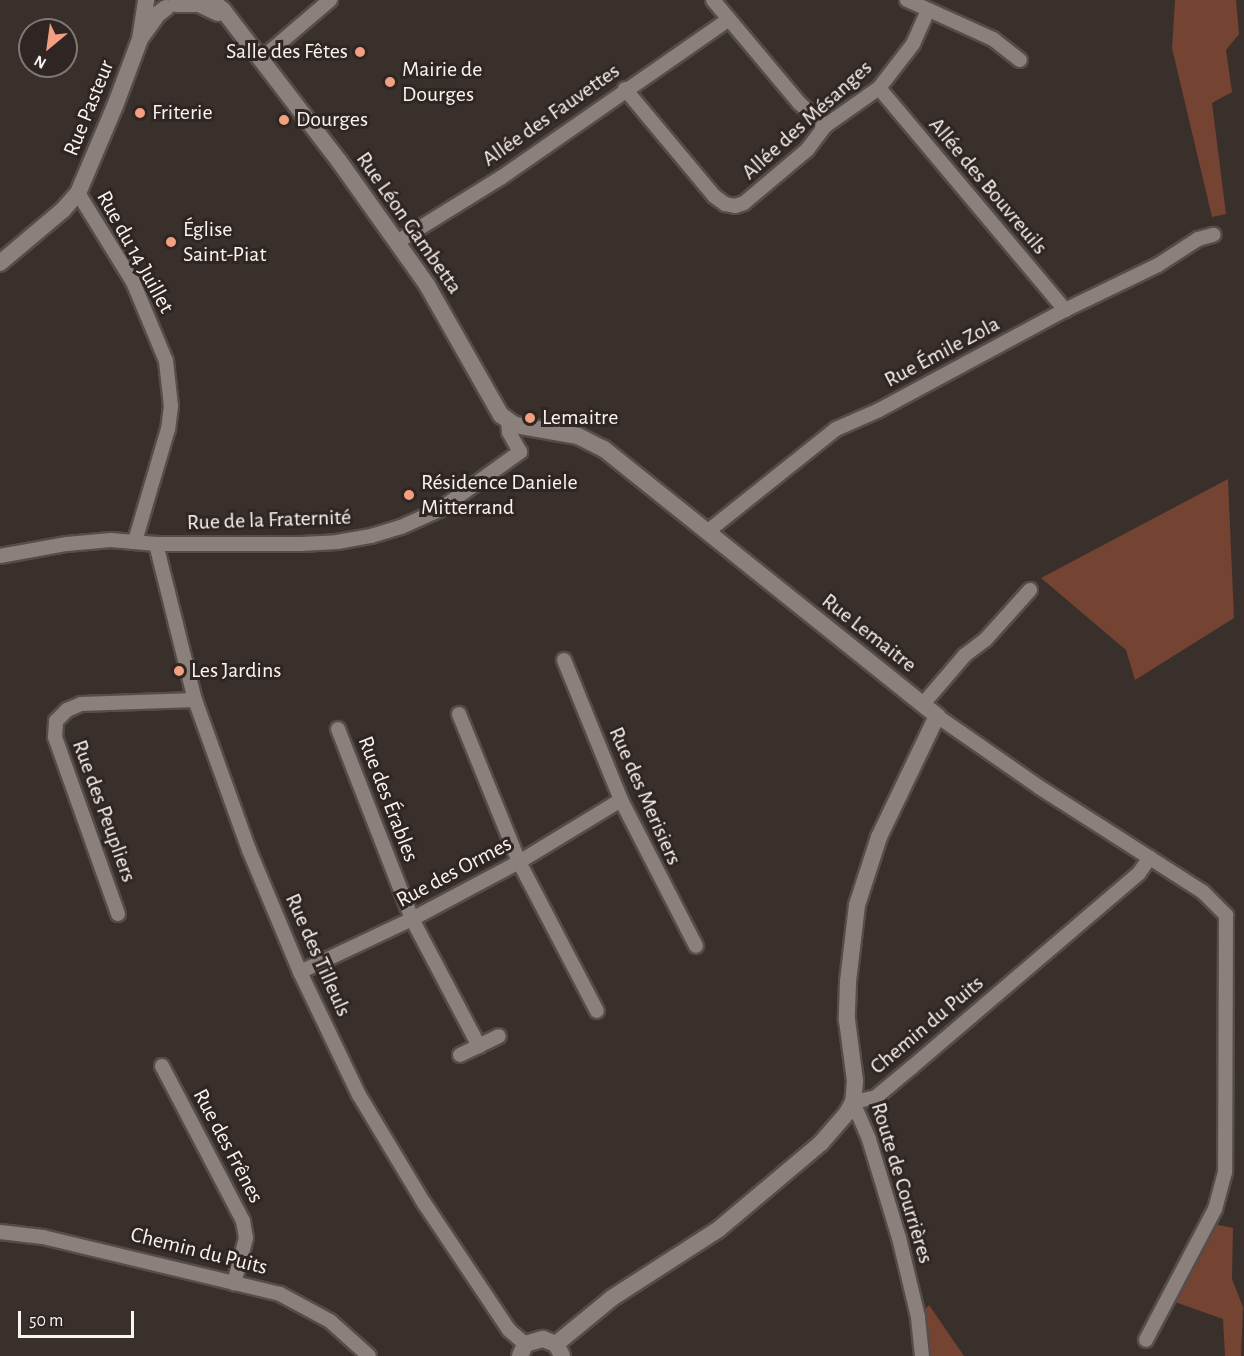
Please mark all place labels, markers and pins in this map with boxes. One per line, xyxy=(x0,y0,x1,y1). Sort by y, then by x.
place label: Salle des Fêtes xyxy=(226,39,348,65)
marker: Salle des Fêtes xyxy=(353,45,367,59)
place label: Mairie de Dourges xyxy=(402,56,482,107)
marker: Mairie de Dourges xyxy=(383,75,397,89)
place label: Friterie xyxy=(152,100,213,126)
marker: Friterie xyxy=(133,106,147,120)
place label: Dourges xyxy=(296,107,368,133)
marker: Dourges xyxy=(277,113,291,127)
place label: Église Saint-Piat xyxy=(183,216,267,268)
marker: Église Saint-Piat xyxy=(164,235,178,249)
place label: Lemaitre xyxy=(542,405,618,431)
marker: Lemaitre xyxy=(523,411,537,425)
place label: Résidence Daniele Mitterrand xyxy=(421,469,578,520)
marker: Résidence Daniele Mitterrand xyxy=(402,488,416,502)
place label: Les Jardins xyxy=(191,658,281,684)
marker: Les Jardins xyxy=(172,664,186,678)

